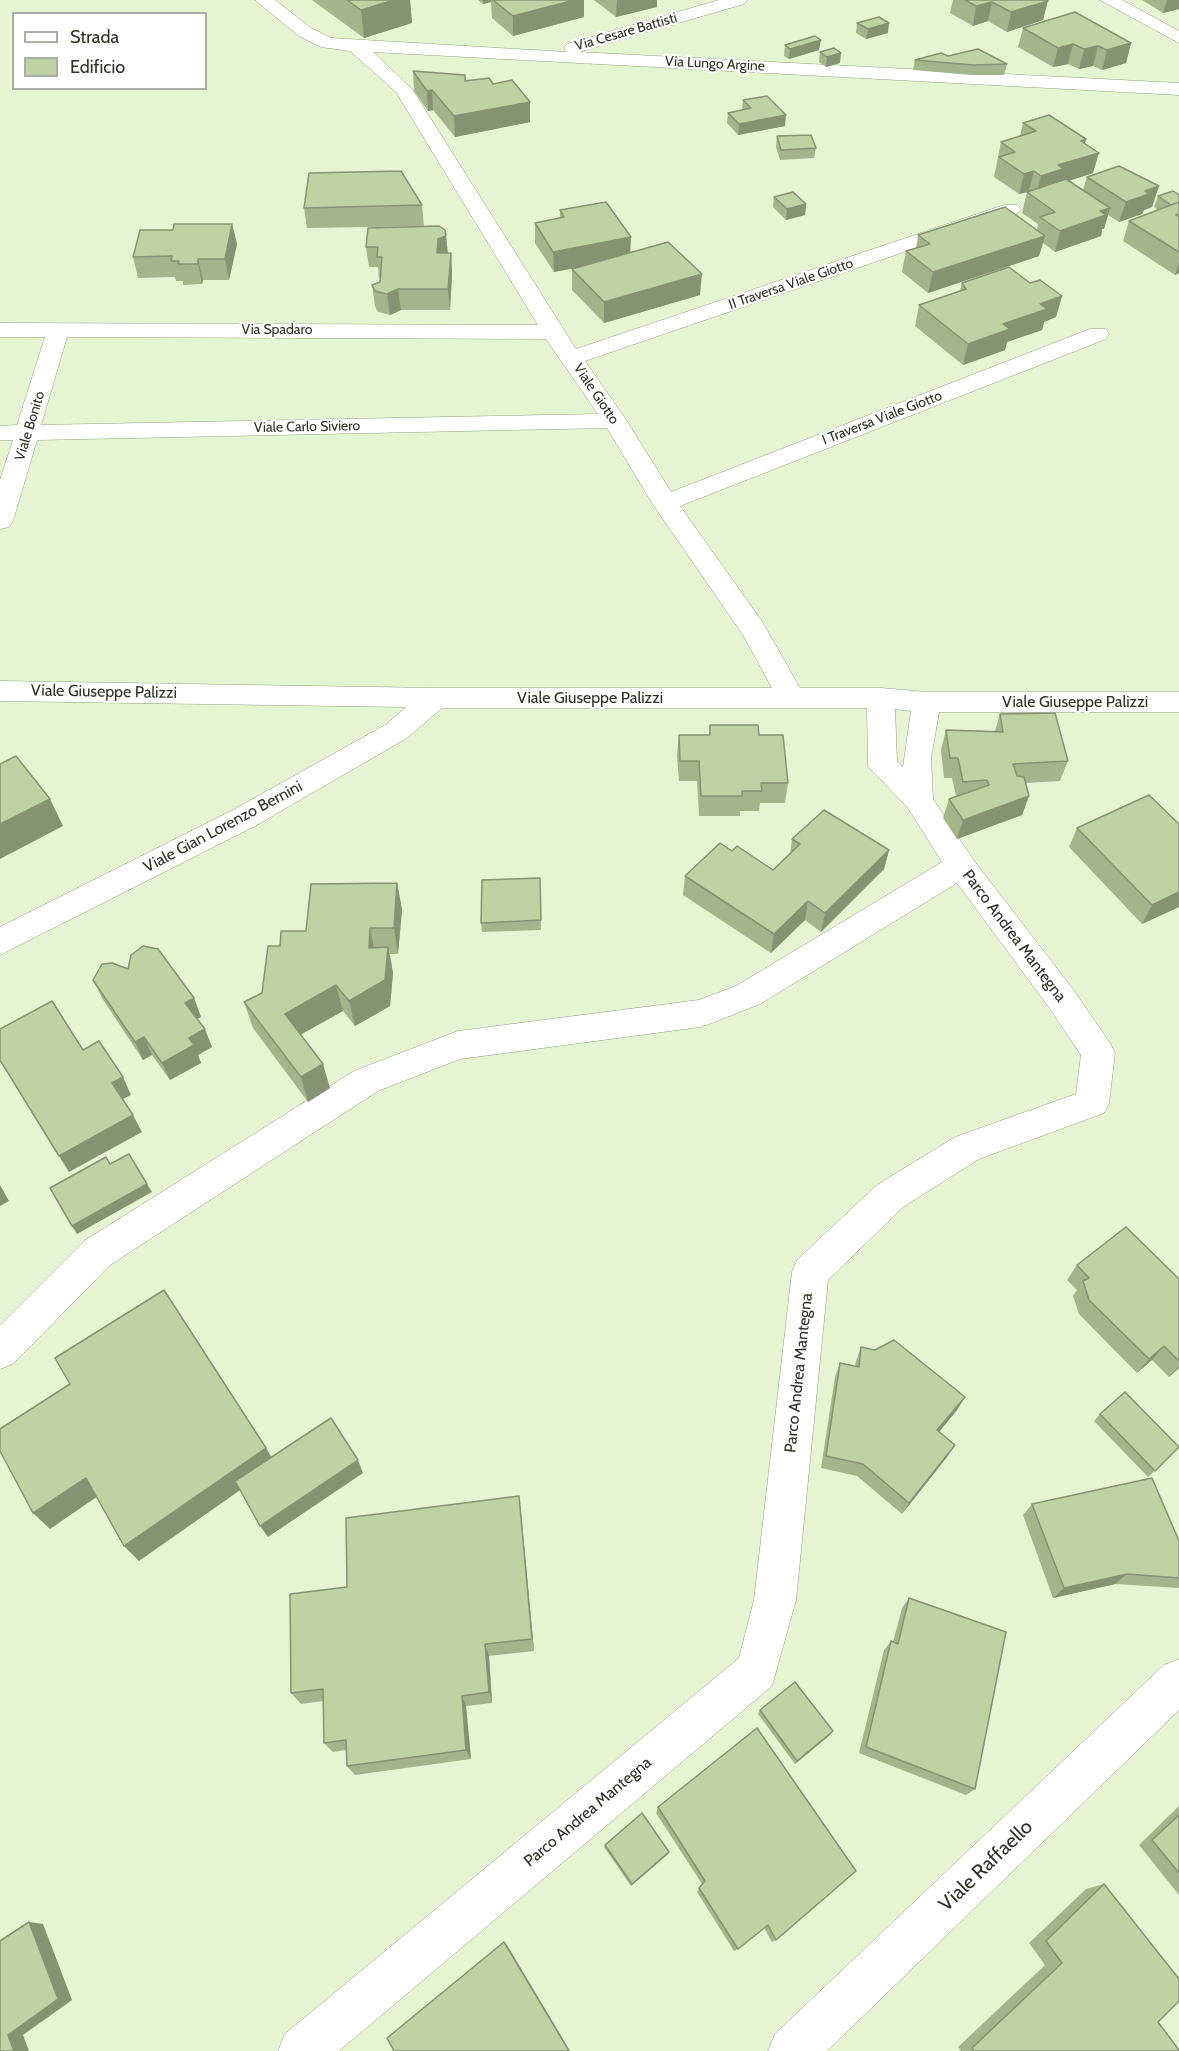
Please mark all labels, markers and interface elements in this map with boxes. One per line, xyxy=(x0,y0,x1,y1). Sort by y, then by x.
street label: Via Cesare Battisti xyxy=(573,9,679,55)
legend xyxy=(12,12,207,90)
text: Strada xyxy=(70,26,119,48)
street label: Via Lungo Argine xyxy=(665,53,765,75)
text: Edificio xyxy=(70,56,125,78)
street label: II Traversa Viale Giotto xyxy=(726,255,856,313)
street label: Via Spadaro xyxy=(241,322,313,338)
street label: Viale Giotto xyxy=(570,361,622,427)
street label: I Traversa Viale Giotto xyxy=(820,387,944,449)
street label: Viale Bonito xyxy=(11,389,49,463)
street label: Viale Carlo Siviero xyxy=(254,418,360,436)
street label: Viale Giuseppe Palizzi xyxy=(31,681,177,703)
street label: Viale Giuseppe Palizzi xyxy=(517,688,663,708)
street label: Viale Giuseppe Palizzi xyxy=(1002,692,1148,712)
street label: Viale Gian Lorenzo Bernini xyxy=(140,777,306,877)
street label: Parco Andrea Mantegna xyxy=(958,866,1070,1006)
street label: Parco Andrea Mantegna xyxy=(781,1292,817,1454)
street label: Parco Andrea Mantegna xyxy=(520,1753,656,1871)
street label: Viale Raffaello xyxy=(934,1815,1038,1917)

